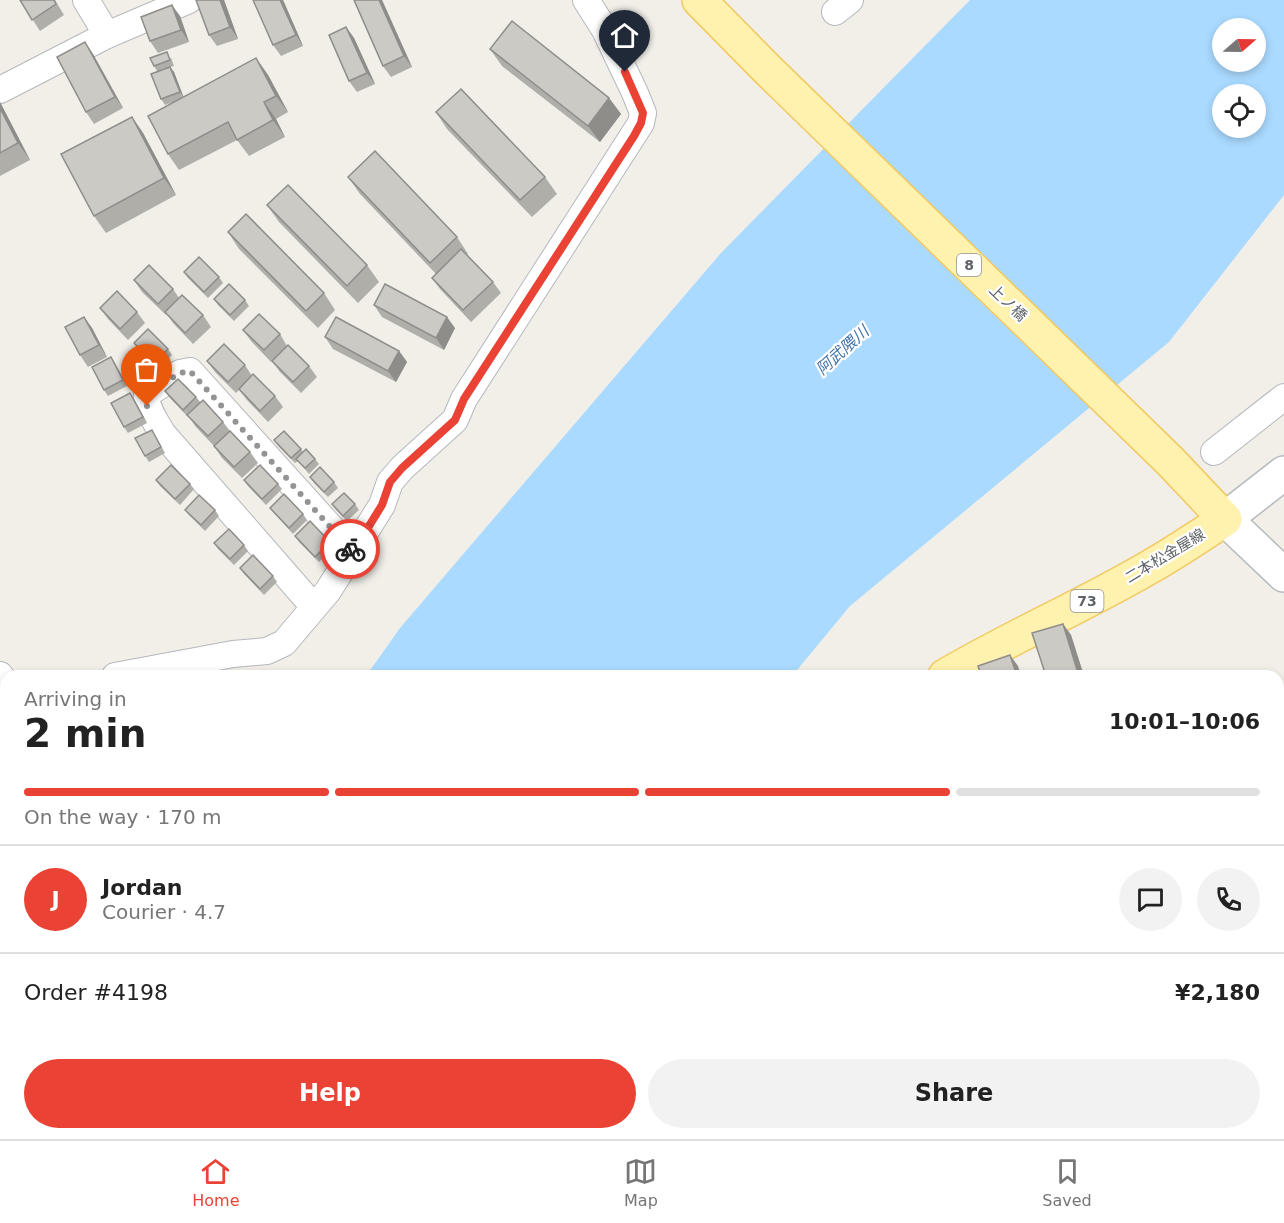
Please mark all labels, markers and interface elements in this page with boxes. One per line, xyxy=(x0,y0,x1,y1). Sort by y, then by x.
pin xyxy=(599,10,650,72)
north arrow xyxy=(1212,18,1266,72)
map controls xyxy=(1212,18,1266,138)
icon: home xyxy=(608,19,641,52)
button: locate xyxy=(1212,84,1266,138)
road number: 8 xyxy=(957,254,981,276)
street label: 上ノ橋 xyxy=(986,281,1030,325)
water label: 阿武隈川 xyxy=(812,321,874,379)
pin xyxy=(121,344,172,406)
icon: bag xyxy=(130,353,163,386)
courier xyxy=(320,519,380,579)
street label: 二本松金屋線 xyxy=(1122,525,1208,587)
icon: bike xyxy=(334,533,367,566)
road number: 73 xyxy=(1070,590,1104,612)
text: Arriving in xyxy=(24,687,127,711)
text: 10:01–10:06 xyxy=(1109,709,1260,734)
text: 2 min xyxy=(24,711,146,756)
text: On the way · 170 m xyxy=(24,805,222,829)
button: chat xyxy=(1119,868,1182,931)
button: phone xyxy=(1197,868,1260,931)
text: Jordan xyxy=(102,875,182,900)
text: J xyxy=(51,887,60,912)
text: Courier · 4.7 xyxy=(102,900,226,924)
text: Order #4198 xyxy=(24,980,168,1005)
text: ¥2,180 xyxy=(1175,980,1260,1005)
button: Help xyxy=(24,1059,636,1128)
button: Share xyxy=(648,1059,1260,1128)
tab: Home xyxy=(192,1155,240,1210)
tab: Map xyxy=(624,1155,658,1210)
tab: Saved xyxy=(1042,1155,1092,1210)

